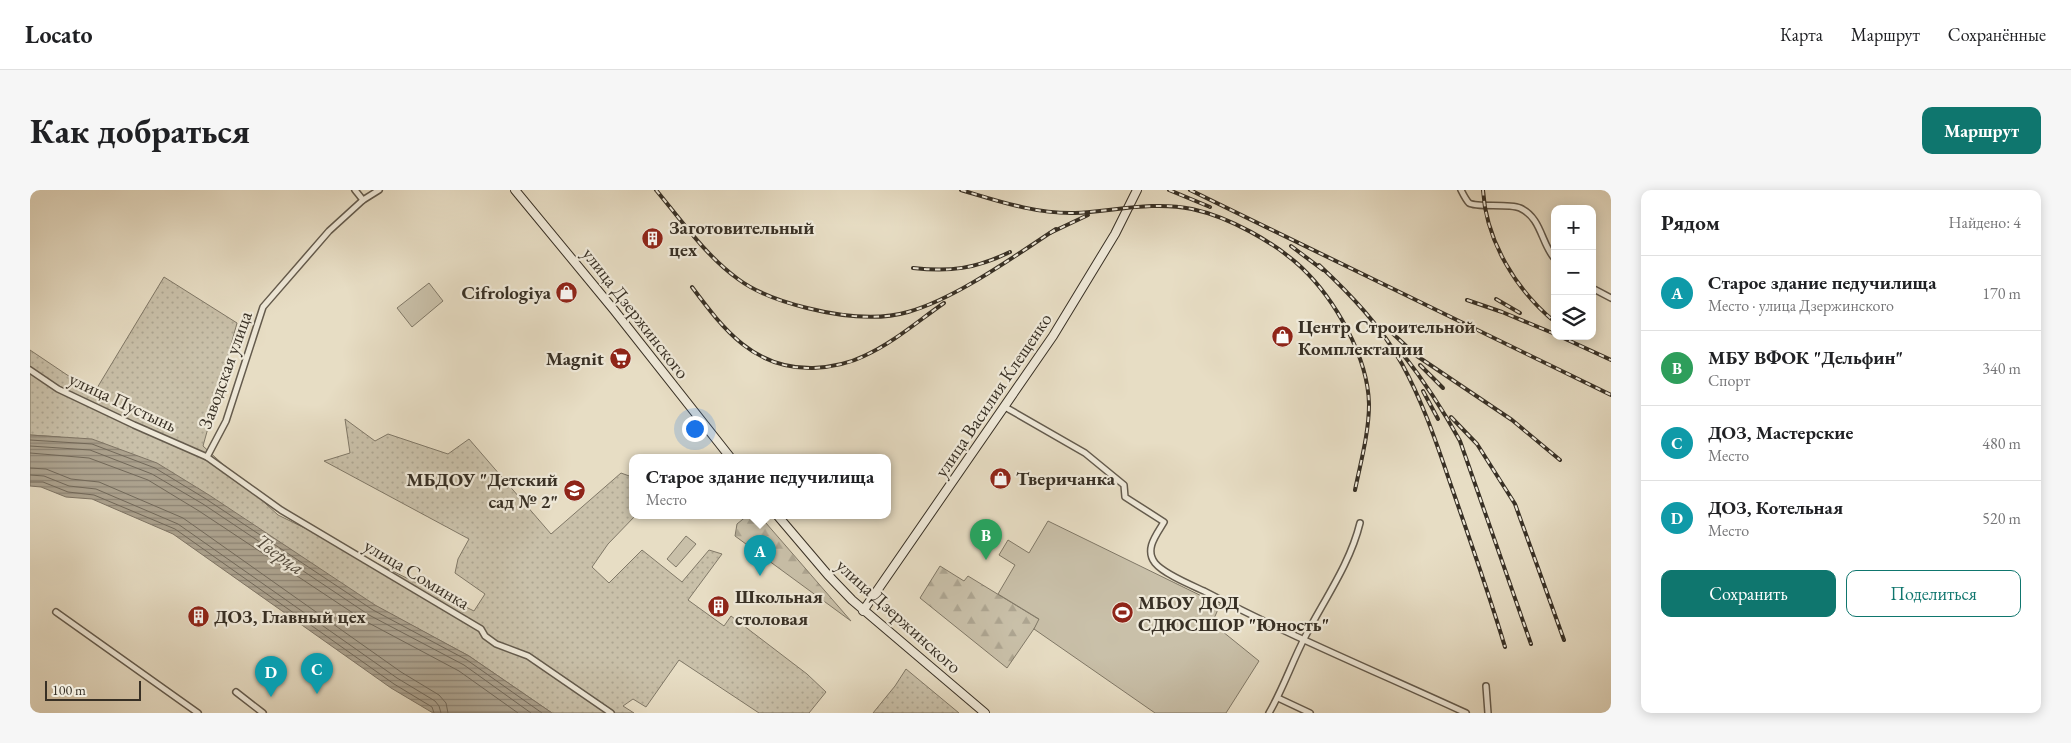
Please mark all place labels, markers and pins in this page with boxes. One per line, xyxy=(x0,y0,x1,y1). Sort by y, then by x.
place label: Заготовительный цех xyxy=(669,215,814,262)
building icon: Заготовительный цех xyxy=(641,226,665,250)
place label: Cifrologiya xyxy=(461,280,552,305)
shop icon: Cifrologiya xyxy=(555,280,579,304)
place label: Центр Строительной Комплектации xyxy=(1298,314,1475,361)
shop icon: Центр Строительной Комплектации xyxy=(1270,325,1294,349)
place label: Magnit xyxy=(546,346,604,371)
supermarket icon: Magnit xyxy=(608,346,632,370)
shop icon: Тверичанка xyxy=(988,466,1012,490)
place label: Тверичанка xyxy=(1016,466,1116,491)
place label: МБДОУ "Детский сад № 2" xyxy=(406,467,558,514)
school or university icon: МБДОУ "Детский сад № 2" xyxy=(562,478,586,502)
pin: B xyxy=(970,519,1002,560)
pin: A xyxy=(744,535,776,576)
place label: Школьная столовая xyxy=(735,584,823,631)
place label: МБОУ ДОД СДЮСШОР "Юность" xyxy=(1138,590,1329,637)
building icon: Школьная столовая xyxy=(707,595,731,619)
sports icon: МБОУ ДОД СДЮСШОР "Юность" xyxy=(1110,601,1134,625)
building icon: ДОЗ, Главный цех xyxy=(186,604,210,628)
place label: ДОЗ, Главный цех xyxy=(214,604,366,629)
pin: C xyxy=(301,653,333,694)
pin: D xyxy=(255,656,287,697)

